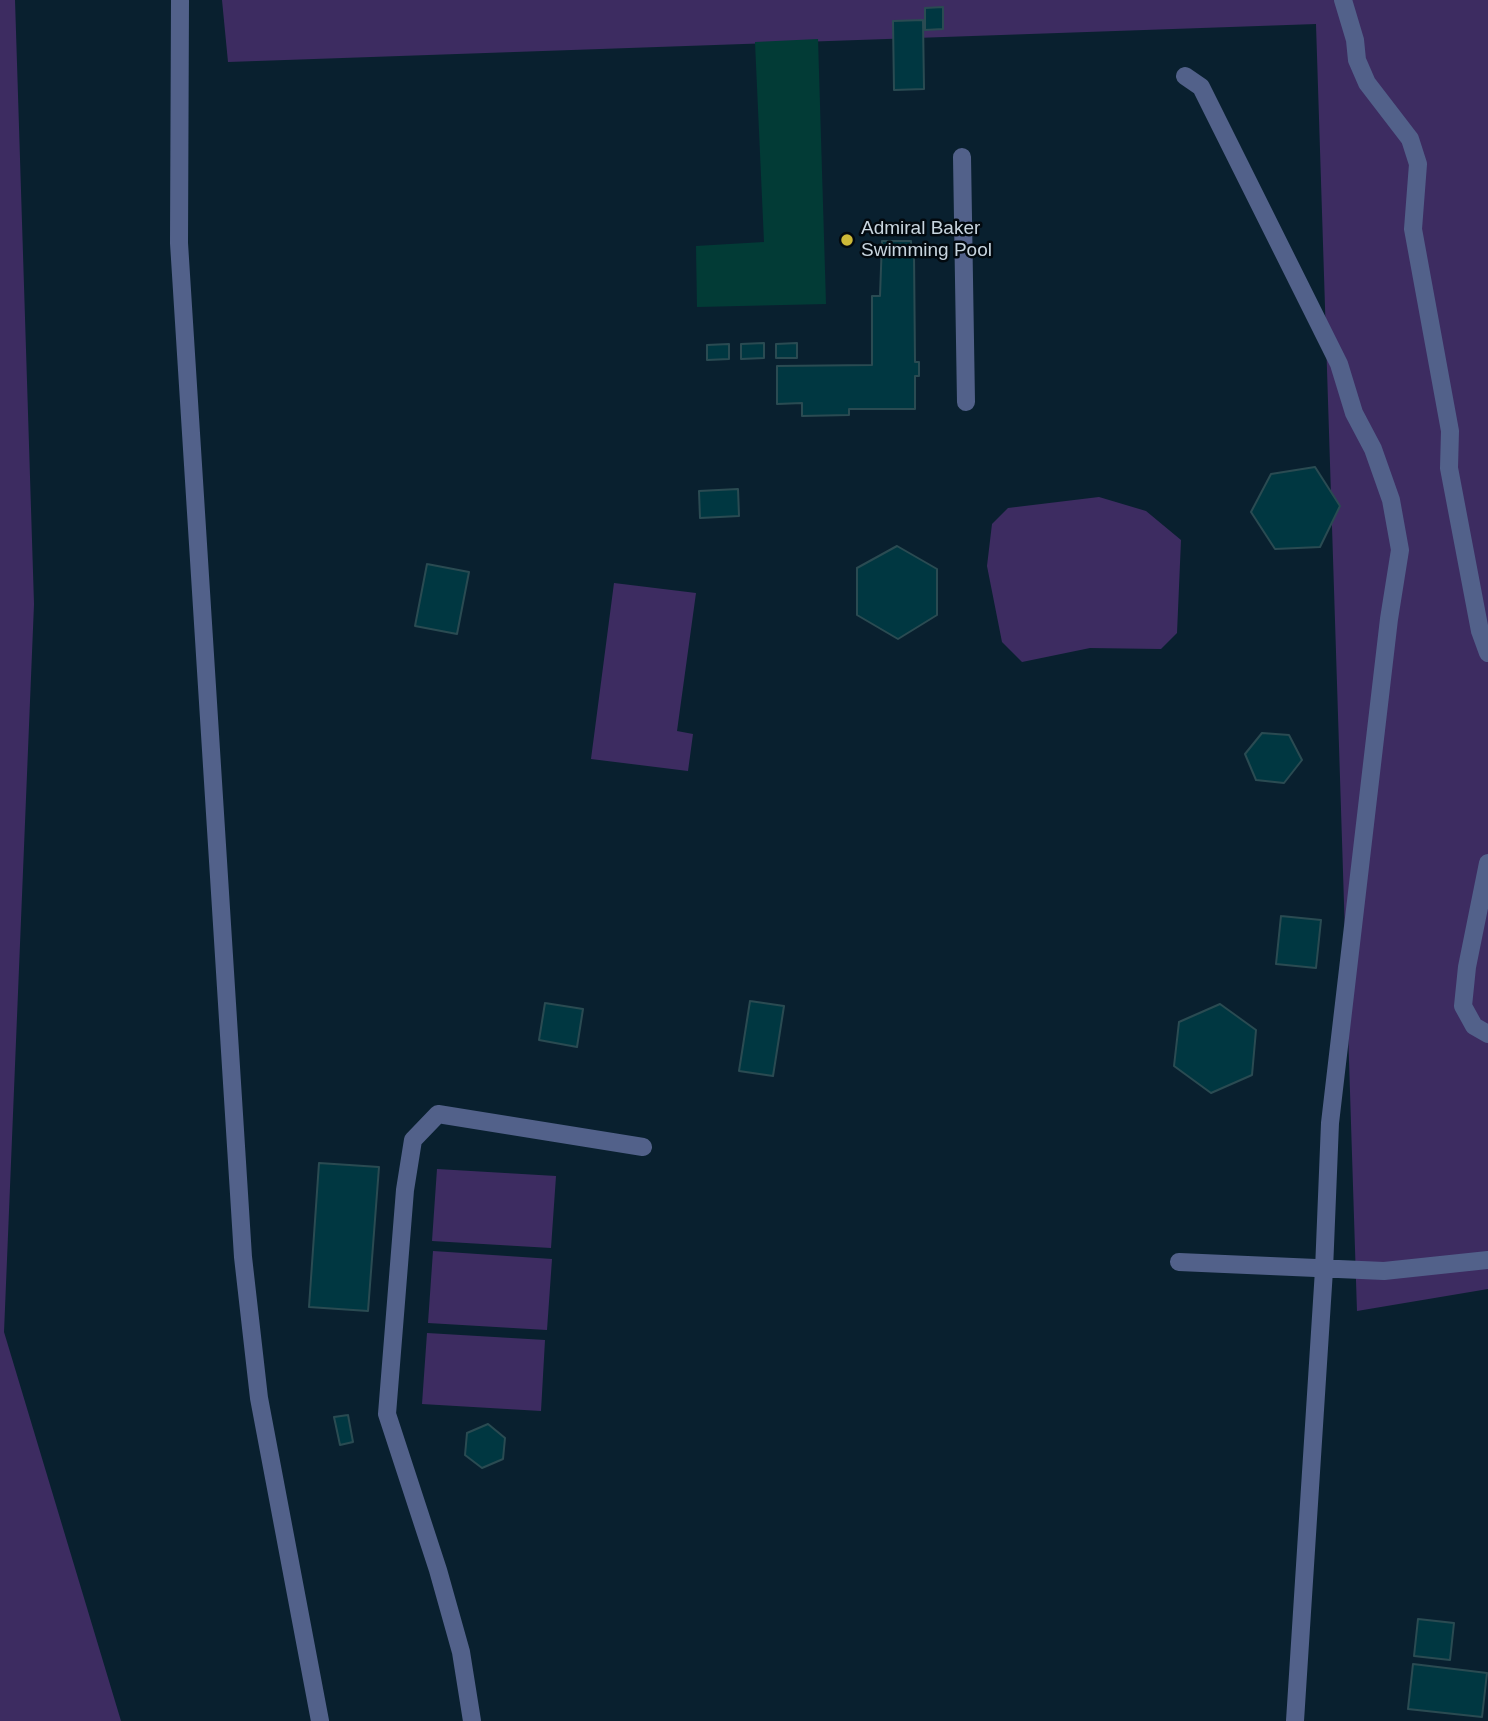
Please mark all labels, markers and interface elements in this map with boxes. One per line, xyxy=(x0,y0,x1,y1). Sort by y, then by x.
place label: Admiral Baker Swimming Pool xyxy=(861,218,992,262)
marker: Admiral Baker Swimming Pool xyxy=(839,232,855,248)

